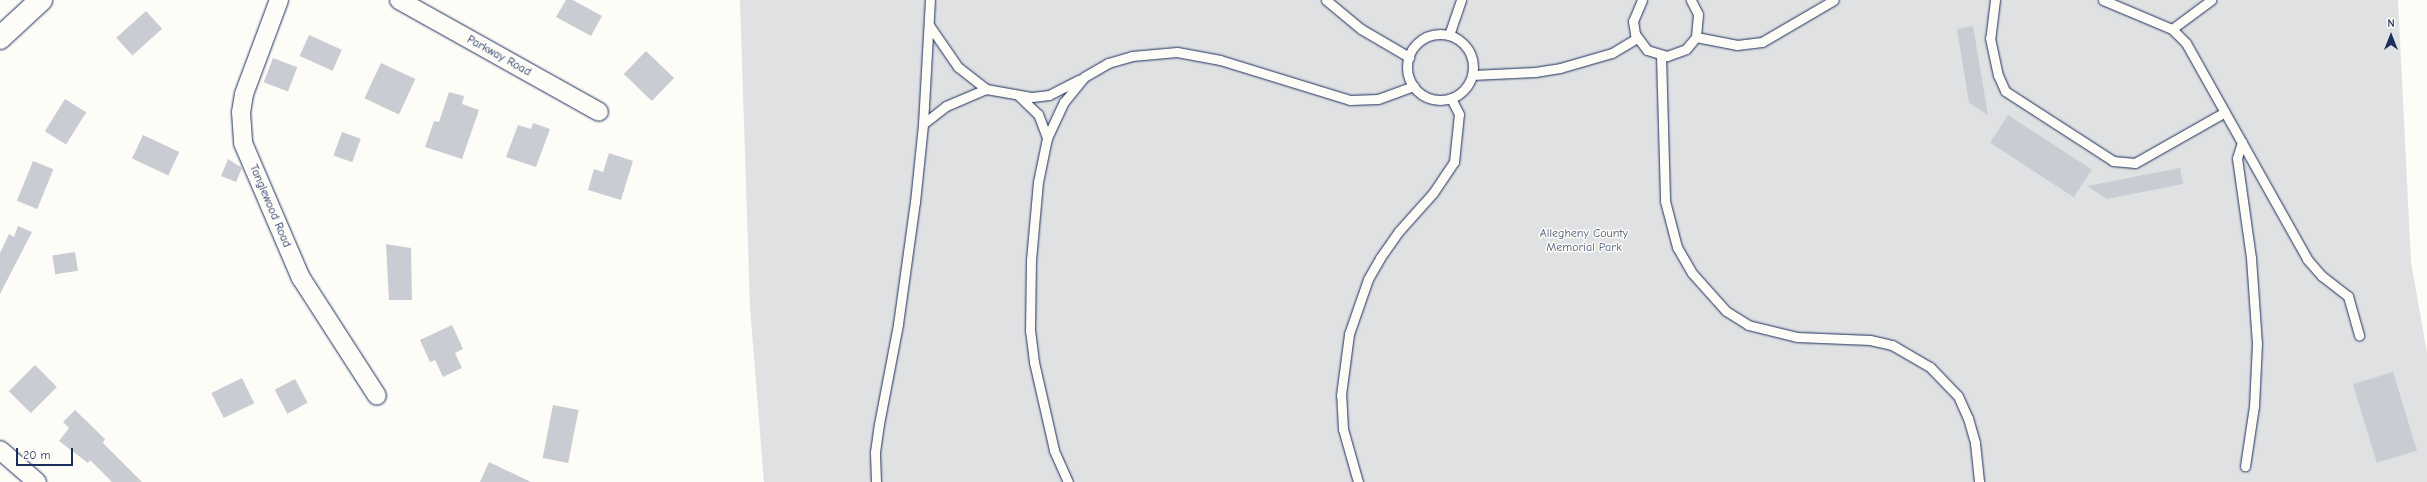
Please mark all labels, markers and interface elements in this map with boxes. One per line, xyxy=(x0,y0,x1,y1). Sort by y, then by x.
north arrow xyxy=(2371,16,2411,56)
text: N xyxy=(2387,17,2395,30)
street label: Parkway Road xyxy=(464,32,534,80)
street label: Tanglewood Road xyxy=(246,162,294,250)
park label: Allegheny County Memorial Park xyxy=(1540,227,1628,255)
scale bar xyxy=(18,440,75,466)
text: 20 m xyxy=(23,448,51,462)

